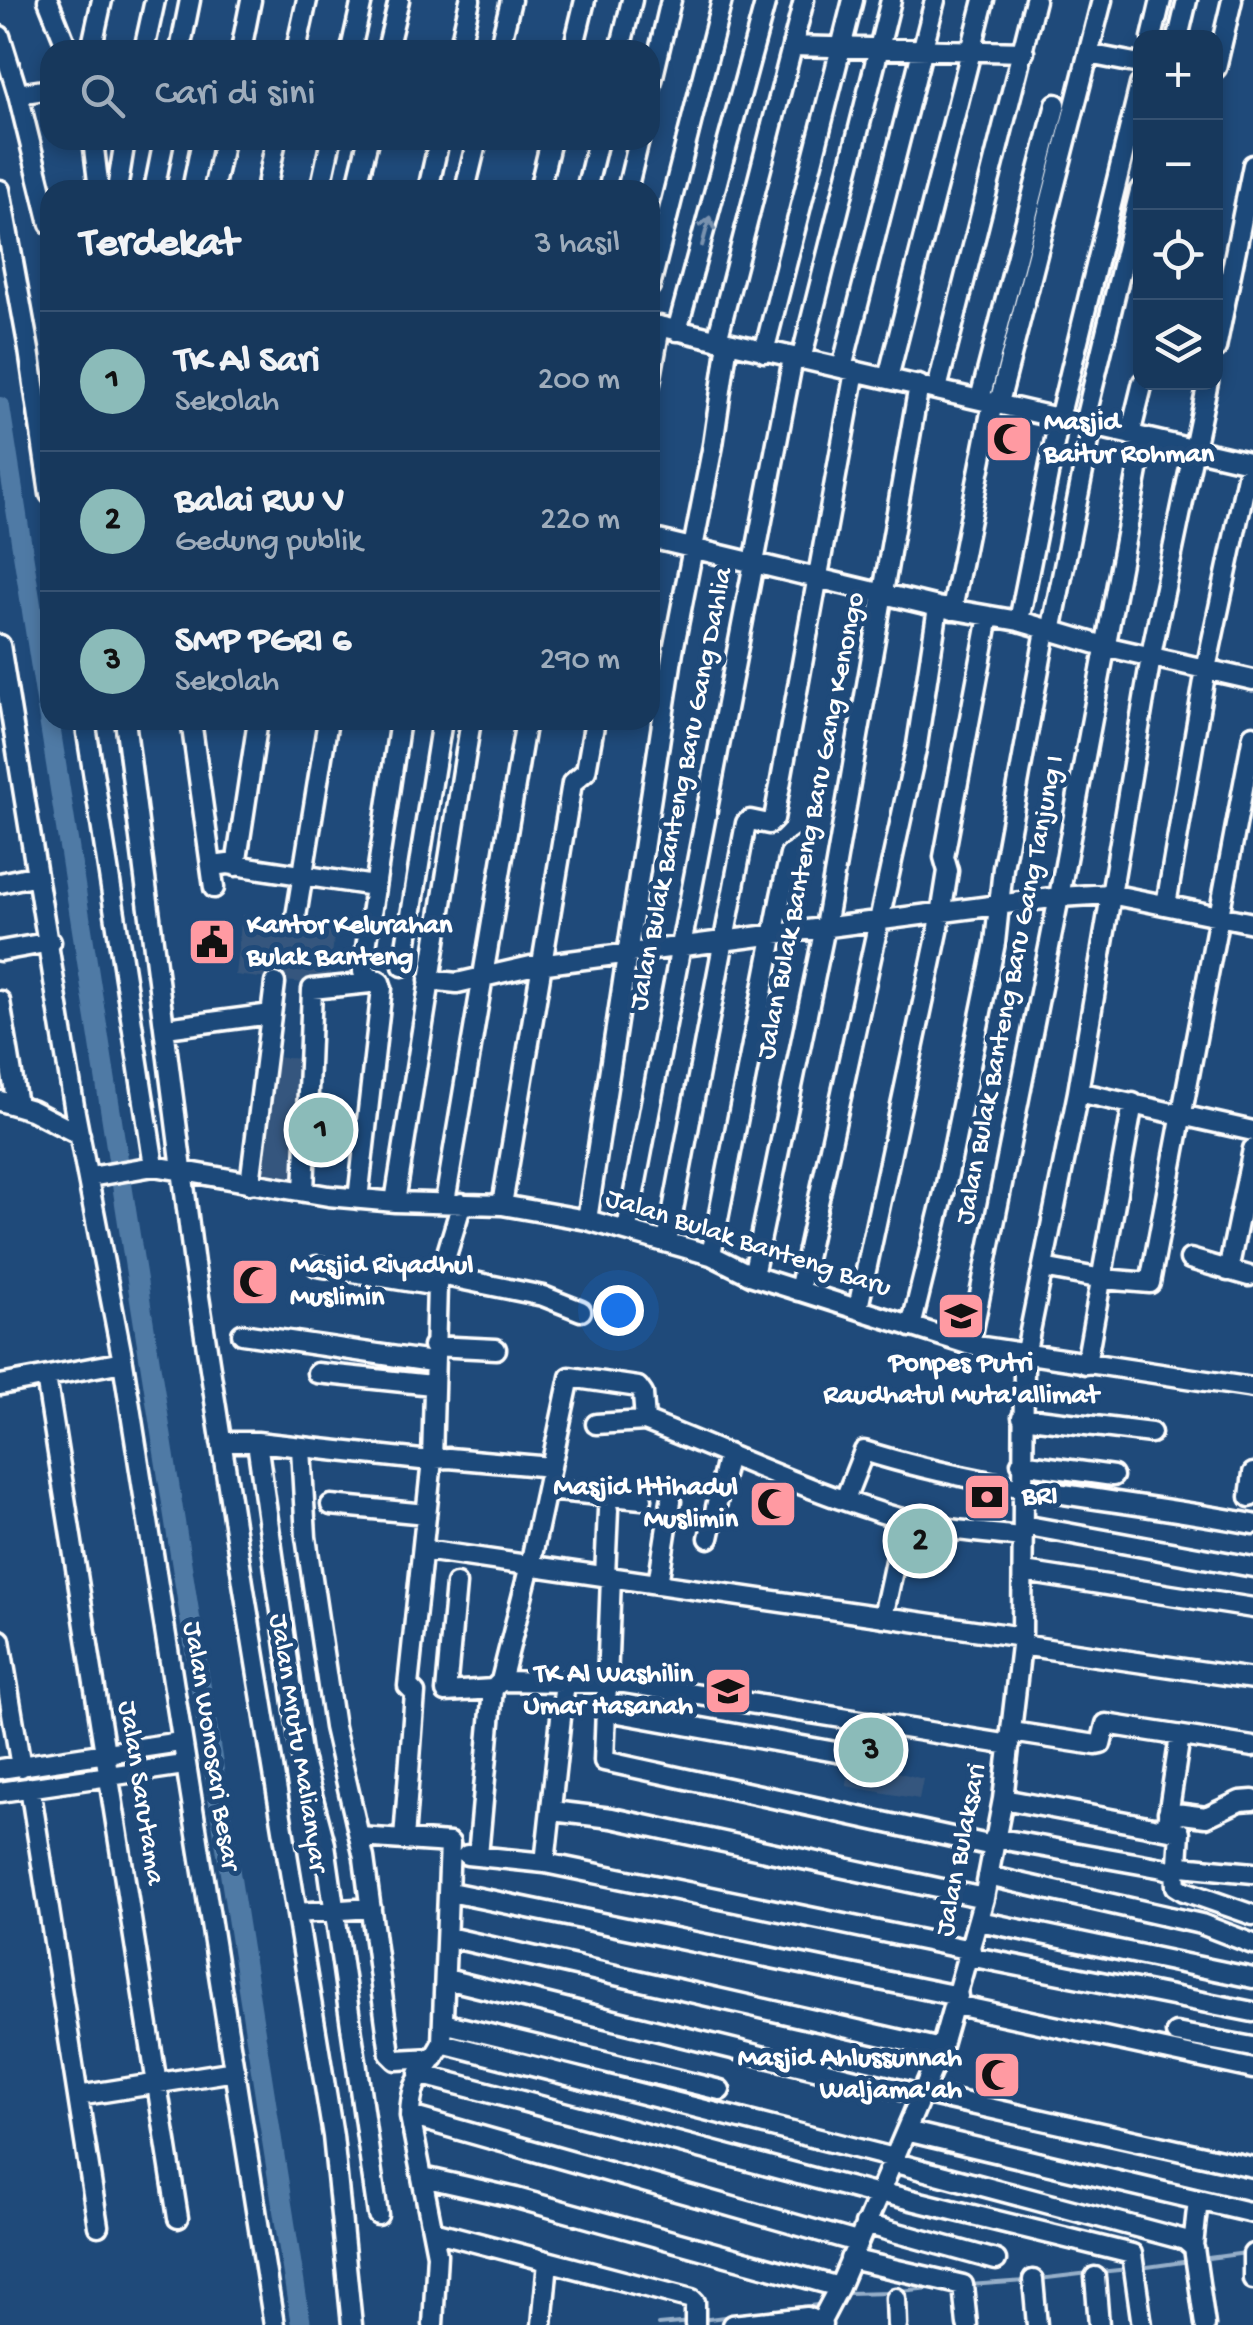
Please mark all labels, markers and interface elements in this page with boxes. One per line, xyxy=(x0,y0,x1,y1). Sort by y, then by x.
map controls xyxy=(1133,30,1223,390)
button: + xyxy=(1133,30,1223,120)
search box xyxy=(40,40,660,150)
icon: search xyxy=(75,68,130,123)
text: Cari di sini xyxy=(155,73,315,117)
button: − xyxy=(1133,120,1223,210)
button: locate xyxy=(1133,210,1223,300)
one-way arrow xyxy=(697,216,716,247)
text: Terdekat xyxy=(80,221,238,270)
text: 3 hasil xyxy=(535,226,620,264)
button: layers xyxy=(1133,300,1223,390)
text: TK Al Sari xyxy=(175,340,320,384)
text: 1 xyxy=(106,362,119,400)
text: 200 m xyxy=(538,362,620,400)
text: Sekolah xyxy=(175,384,279,422)
place label: Masjid Baitur Rohman xyxy=(1043,407,1215,472)
mosque icon: Masjid Baitur Rohman xyxy=(983,413,1035,465)
text: Balai RW V xyxy=(175,480,345,524)
text: 2 xyxy=(105,502,120,540)
text: 220 m xyxy=(540,502,620,540)
text: Gedung publik xyxy=(175,524,362,562)
street label: Jalan Bulak Banteng Baru Gang Dahlia xyxy=(623,563,741,1013)
street label: Jalan Bulak Banteng Baru Gang Kenongo xyxy=(750,590,874,1062)
text: SMP PGRI 6 xyxy=(175,620,351,664)
text: 3 xyxy=(104,642,121,680)
text: 290 m xyxy=(540,642,620,680)
text: Sekolah xyxy=(175,664,279,702)
street label: Jalan Bulak Banteng Baru Gang Tanjung I xyxy=(949,753,1073,1227)
place label: Kantor Kelurahan Bulak Banteng xyxy=(246,910,453,975)
public building icon: Kantor Kelurahan Bulak Banteng xyxy=(186,916,238,968)
pin: 1 xyxy=(288,1092,354,1168)
street label: Jalan Bulak Banteng Baru xyxy=(601,1182,895,1306)
place label: Masjid Riyadhul Muslimin xyxy=(290,1250,473,1315)
mosque icon: Masjid Riyadhul Muslimin xyxy=(229,1256,281,1308)
your location xyxy=(593,1285,644,1336)
school or university icon: Ponpes Putri Raudhatul Muta'allimat xyxy=(935,1290,987,1342)
place label: Ponpes Putri Raudhatul Muta'allimat xyxy=(822,1348,1101,1413)
bank icon: BRI xyxy=(961,1471,1013,1523)
place label: Masjid Ittihadul Muslimin xyxy=(554,1472,739,1537)
mosque icon: Masjid Ittihadul Muslimin xyxy=(747,1478,799,1530)
place label: BRI xyxy=(1021,1481,1058,1514)
pin: 2 xyxy=(888,1504,952,1578)
street label: Jalan Mrutu Malianyar xyxy=(260,1612,334,1877)
street label: Jalan Wonosari Besar xyxy=(174,1619,246,1875)
place label: TK Al Washilin Umar Hasanah xyxy=(524,1659,694,1724)
school or university icon: TK Al Washilin Umar Hasanah xyxy=(702,1665,754,1717)
street label: Jalan Sarutama xyxy=(109,1699,171,1889)
pin: 3 xyxy=(838,1712,904,1788)
street label: Jalan Bulaksari xyxy=(929,1761,995,1939)
place label: Masjid Ahlussunnah Waljama'ah xyxy=(738,2043,962,2108)
mosque icon: Masjid Ahlussunnah Waljama'ah xyxy=(971,2049,1023,2101)

